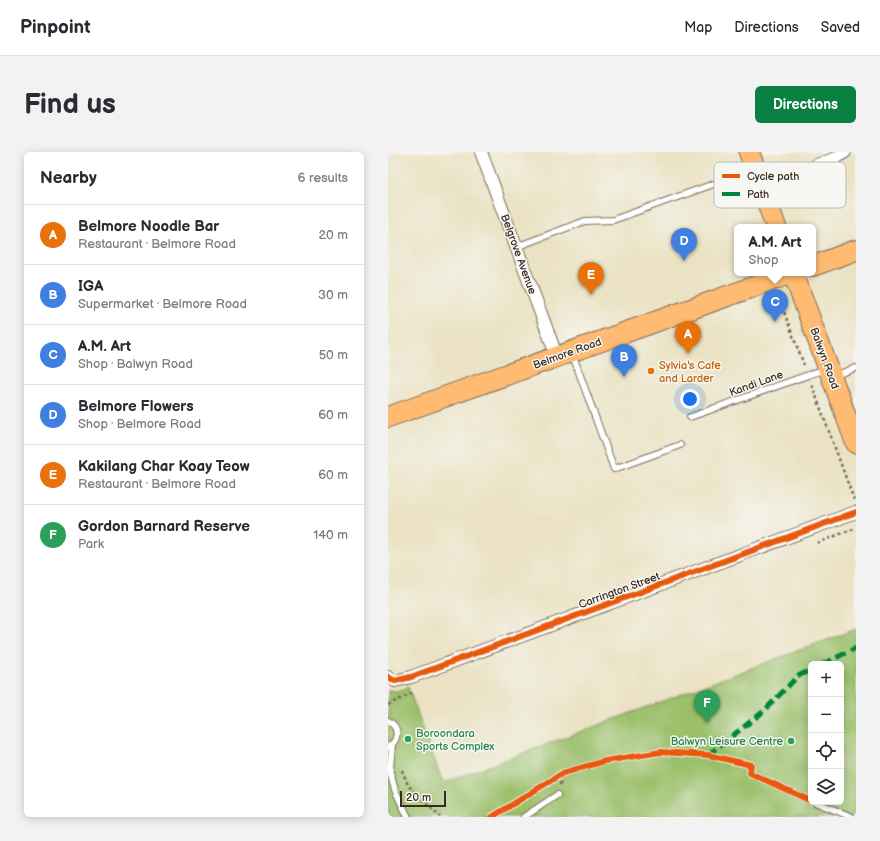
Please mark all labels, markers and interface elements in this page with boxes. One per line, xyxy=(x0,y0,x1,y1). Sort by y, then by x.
text: Pinpoint xyxy=(20,16,91,39)
text: Map xyxy=(684,19,712,36)
text: Directions xyxy=(734,19,799,36)
text: Saved xyxy=(821,19,860,36)
button: Directions xyxy=(755,86,856,123)
text: Find us xyxy=(24,88,116,121)
legend xyxy=(714,162,846,208)
text: Nearby xyxy=(40,168,97,188)
text: 6 results xyxy=(298,170,348,186)
text: Cycle path xyxy=(747,170,799,183)
text: Path xyxy=(747,188,769,201)
street label: Belgrove Avenue xyxy=(498,212,539,296)
text: Belmore Noodle Bar xyxy=(78,217,219,236)
popup xyxy=(734,224,816,276)
text: A xyxy=(49,227,57,243)
text: 20 m xyxy=(318,227,348,243)
pin: D xyxy=(671,228,697,261)
text: A.M. Art xyxy=(749,233,801,252)
text: Restaurant · Belmore Road xyxy=(78,236,236,252)
text: Shop xyxy=(749,252,779,268)
pin: E xyxy=(578,262,604,295)
text: IGA xyxy=(78,277,103,296)
text: B xyxy=(48,287,58,303)
text: 30 m xyxy=(318,287,348,303)
pin: C xyxy=(762,289,788,322)
text: Supermarket · Belmore Road xyxy=(78,296,247,312)
pin: A xyxy=(675,321,701,354)
street label: Balwyn Road xyxy=(807,326,842,391)
street label: Belmore Road xyxy=(531,335,603,372)
text: A.M. Art xyxy=(78,337,131,356)
pin: B xyxy=(611,344,637,377)
text: C xyxy=(48,347,58,363)
text: 50 m xyxy=(319,347,348,363)
text: Shop · Balwyn Road xyxy=(78,356,193,372)
place label: Sylvia's Cafe and Larder xyxy=(659,359,721,385)
marker: Sylvia's Cafe and Larder xyxy=(646,366,656,376)
street label: Kandi Lane xyxy=(728,368,785,399)
your location xyxy=(680,389,700,409)
text: Belmore Flowers xyxy=(78,397,194,416)
text: D xyxy=(48,407,58,423)
text: 60 m xyxy=(318,407,348,423)
text: Shop · Belmore Road xyxy=(78,416,201,432)
text: Kakilang Char Koay Teow xyxy=(78,457,250,476)
text: E xyxy=(49,467,57,483)
text: 60 m xyxy=(318,467,348,483)
text: Restaurant · Belmore Road xyxy=(78,476,236,492)
text: Gordon Barnard Reserve xyxy=(78,517,250,536)
text: F xyxy=(49,527,57,543)
text: 140 m xyxy=(313,527,348,543)
text: Park xyxy=(78,536,104,552)
street label: Carrington Street xyxy=(577,570,662,611)
map controls xyxy=(808,661,844,805)
button: + xyxy=(808,661,844,697)
pin: F xyxy=(694,690,720,723)
button: − xyxy=(808,697,844,733)
place label: Boroondara Sports Complex xyxy=(416,727,495,753)
button: locate xyxy=(808,733,844,769)
marker: Boroondara Sports Complex xyxy=(403,734,413,744)
place label: Balwyn Leisure Centre xyxy=(671,735,783,748)
marker: Balwyn Leisure Centre xyxy=(786,736,796,746)
button: layers xyxy=(808,769,844,805)
scale bar xyxy=(400,789,446,808)
text: 20 m xyxy=(406,791,431,804)

